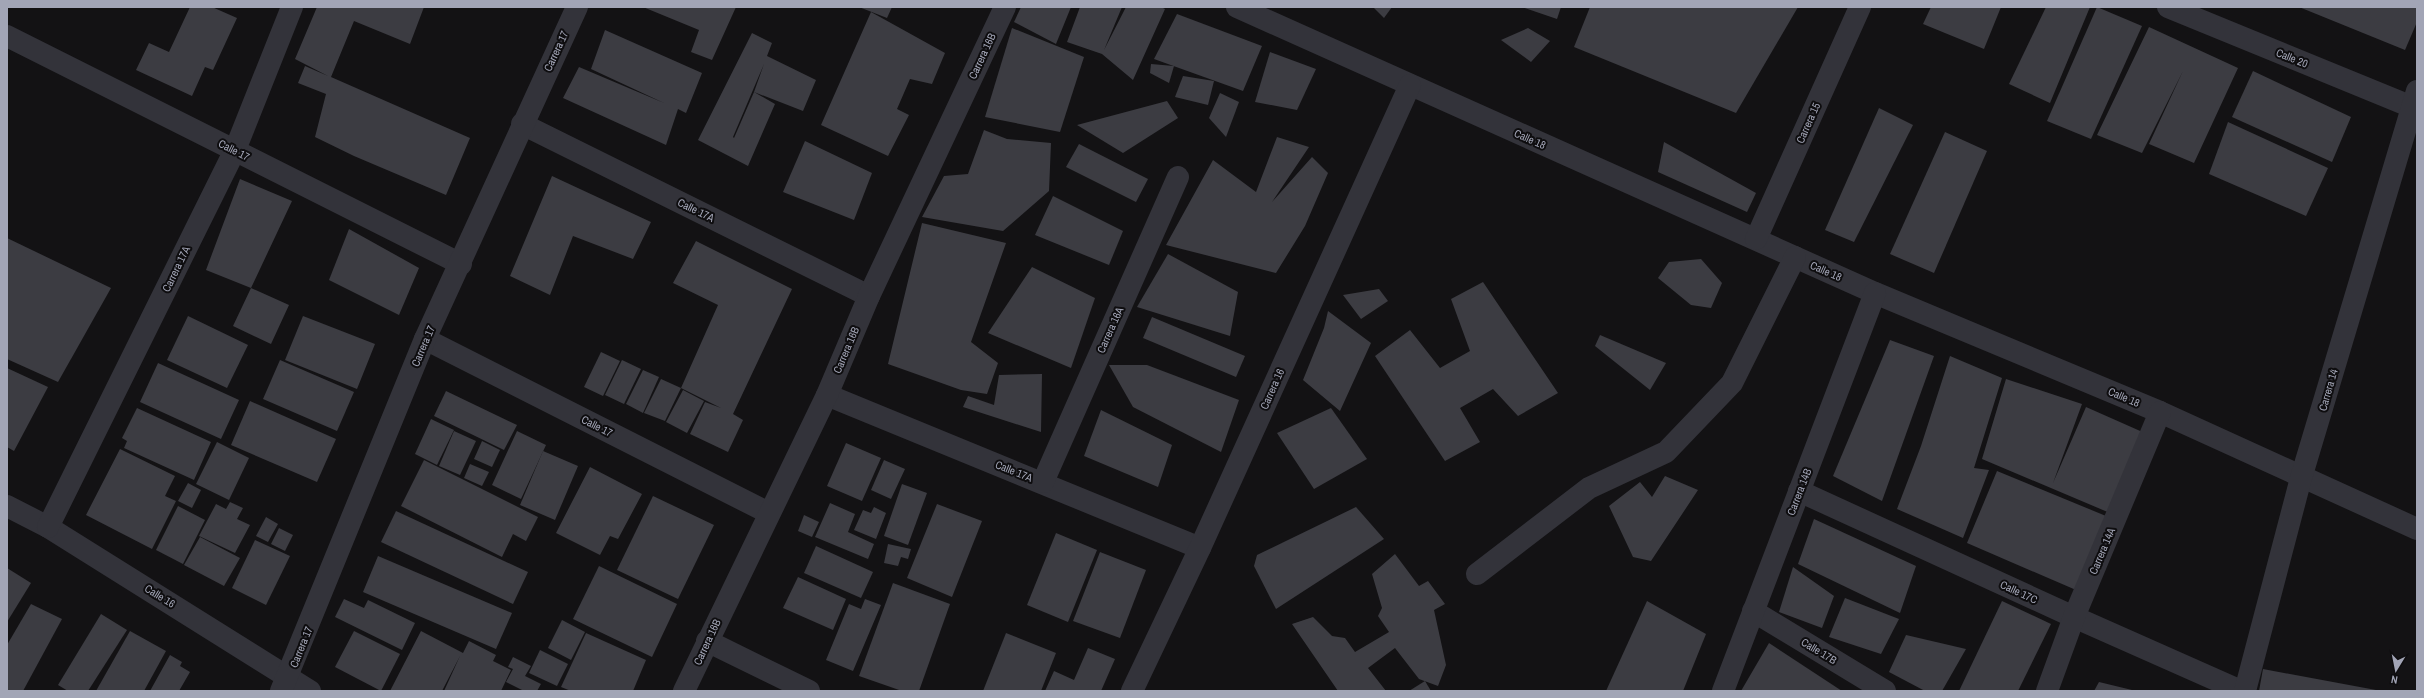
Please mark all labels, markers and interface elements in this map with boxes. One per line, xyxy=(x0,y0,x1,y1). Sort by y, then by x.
street label: Carrera 17 xyxy=(541,29,571,73)
street label: Carrera 16B xyxy=(965,31,999,81)
street label: Calle 20 xyxy=(2274,45,2310,71)
street label: Carrera 15 xyxy=(1793,100,1823,146)
street label: Calle 18 xyxy=(1512,126,1548,152)
street label: Calle 17 xyxy=(216,136,252,164)
street label: Calle 17A xyxy=(675,195,718,225)
street label: Carrera 17A xyxy=(159,243,193,294)
street label: Calle 18 xyxy=(1808,258,1844,284)
street label: Carrera 16A xyxy=(1094,304,1127,355)
street label: Carrera 17 xyxy=(408,323,438,369)
street label: Carrera 16B xyxy=(830,325,862,375)
street label: Carrera 16 xyxy=(1257,366,1287,412)
street label: Carrera 14 xyxy=(2315,367,2341,413)
street label: Calle 18 xyxy=(2106,384,2142,410)
street label: Calle 17 xyxy=(579,412,615,440)
street label: Calle 17A xyxy=(993,457,1036,485)
street label: Carrera 14B xyxy=(1784,467,1814,517)
street label: Carrera 14A xyxy=(2086,525,2118,576)
street label: Calle 17C xyxy=(1998,577,2040,607)
street label: Calle 16 xyxy=(142,581,178,611)
street label: Carrera 16B xyxy=(690,617,724,667)
street label: Carrera 17 xyxy=(286,624,316,670)
street label: Calle 17B xyxy=(1799,635,1839,667)
north arrow xyxy=(2376,650,2416,690)
text: N xyxy=(2390,672,2399,687)

